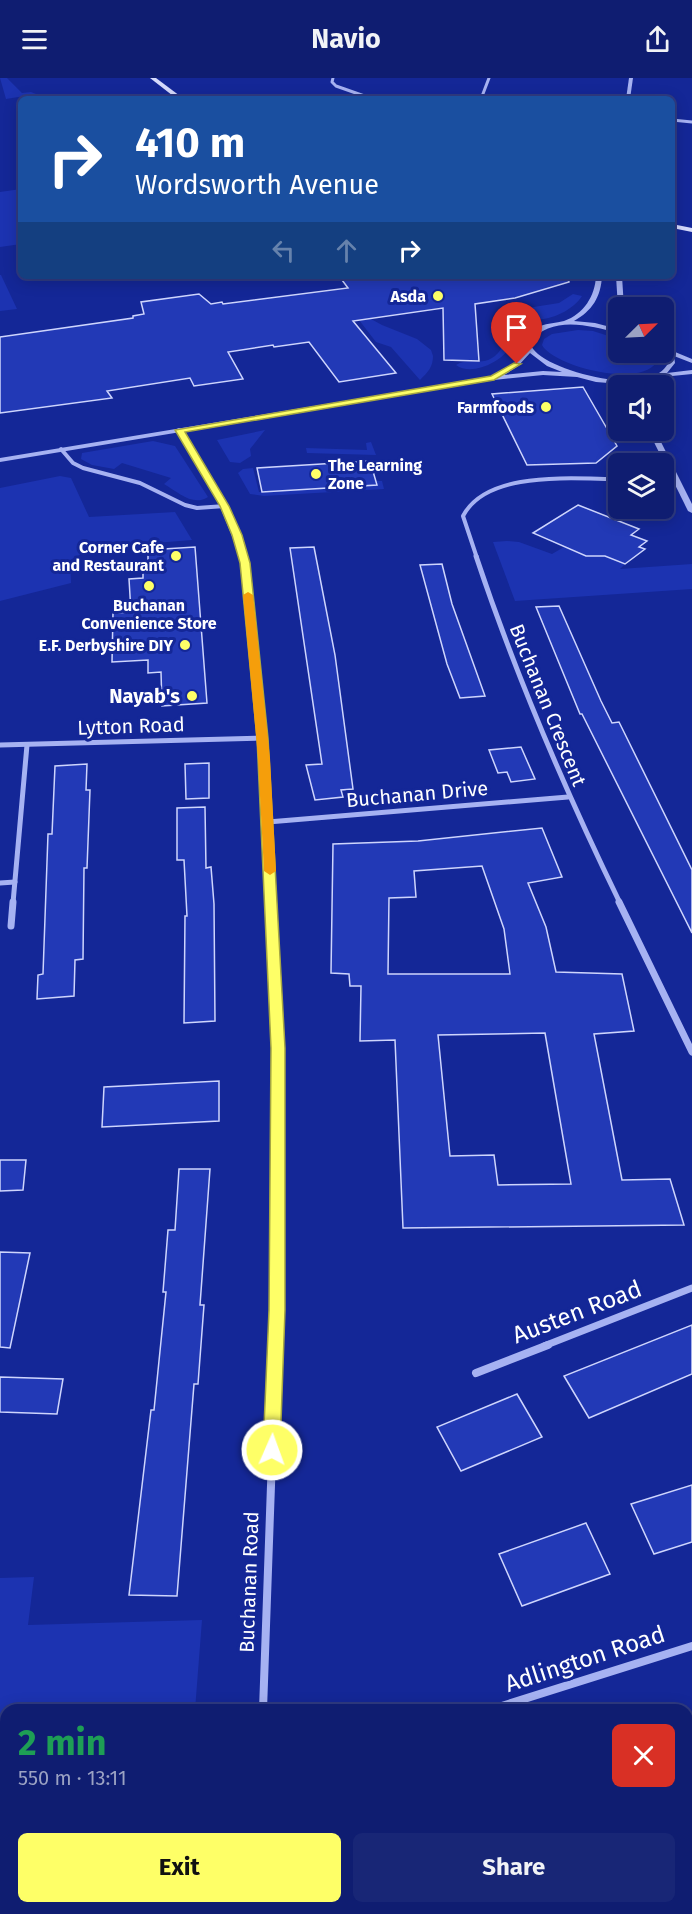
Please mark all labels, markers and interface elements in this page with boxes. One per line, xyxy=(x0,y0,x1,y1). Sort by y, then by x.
icon: menu xyxy=(18,23,51,56)
text: Navio xyxy=(311,23,381,55)
icon: share xyxy=(641,23,674,56)
text: 410 m xyxy=(135,118,245,168)
icon: right xyxy=(36,120,114,198)
text: Wordsworth Avenue xyxy=(135,169,379,201)
icon: left xyxy=(267,234,300,267)
icon: ahead xyxy=(330,234,363,267)
icon: right xyxy=(393,234,426,267)
place label: Asda xyxy=(389,287,426,306)
marker: Asda xyxy=(431,289,445,303)
north arrow xyxy=(608,297,674,363)
map controls xyxy=(608,297,674,519)
pin xyxy=(491,302,542,364)
icon: arrive xyxy=(500,311,533,344)
button: sound xyxy=(608,375,674,441)
place label: Farmfoods xyxy=(457,398,534,417)
marker: Farmfoods xyxy=(539,400,553,414)
button: layers xyxy=(608,453,674,519)
place label: The Learning Zone xyxy=(328,456,422,493)
marker: The Learning Zone xyxy=(309,467,323,481)
place label: Corner Cafe and Restaurant xyxy=(52,538,165,575)
marker: Corner Cafe and Restaurant xyxy=(169,549,183,563)
marker: Buchanan Convenience Store xyxy=(142,579,156,593)
place label: Buchanan Convenience Store xyxy=(81,596,217,633)
street label: Buchanan Crescent xyxy=(504,620,592,790)
place label: E.F. Derbyshire DIY xyxy=(39,636,173,655)
marker: E.F. Derbyshire DIY xyxy=(178,638,192,652)
place label: Nayab's xyxy=(109,684,180,708)
marker: Nayab's xyxy=(185,689,199,703)
street label: Lytton Road xyxy=(77,712,185,740)
street label: Buchanan Drive xyxy=(345,776,489,812)
street label: Austen Road xyxy=(508,1275,646,1349)
position arrow xyxy=(240,1418,304,1482)
street label: Buchanan Road xyxy=(235,1511,263,1653)
street label: Adlington Road xyxy=(501,1620,669,1698)
text: 2 min xyxy=(18,1721,107,1765)
button: close xyxy=(612,1724,675,1787)
text: 550 m · 13:11 xyxy=(18,1766,127,1790)
button: Exit xyxy=(18,1833,341,1902)
button: Share xyxy=(353,1833,675,1902)

